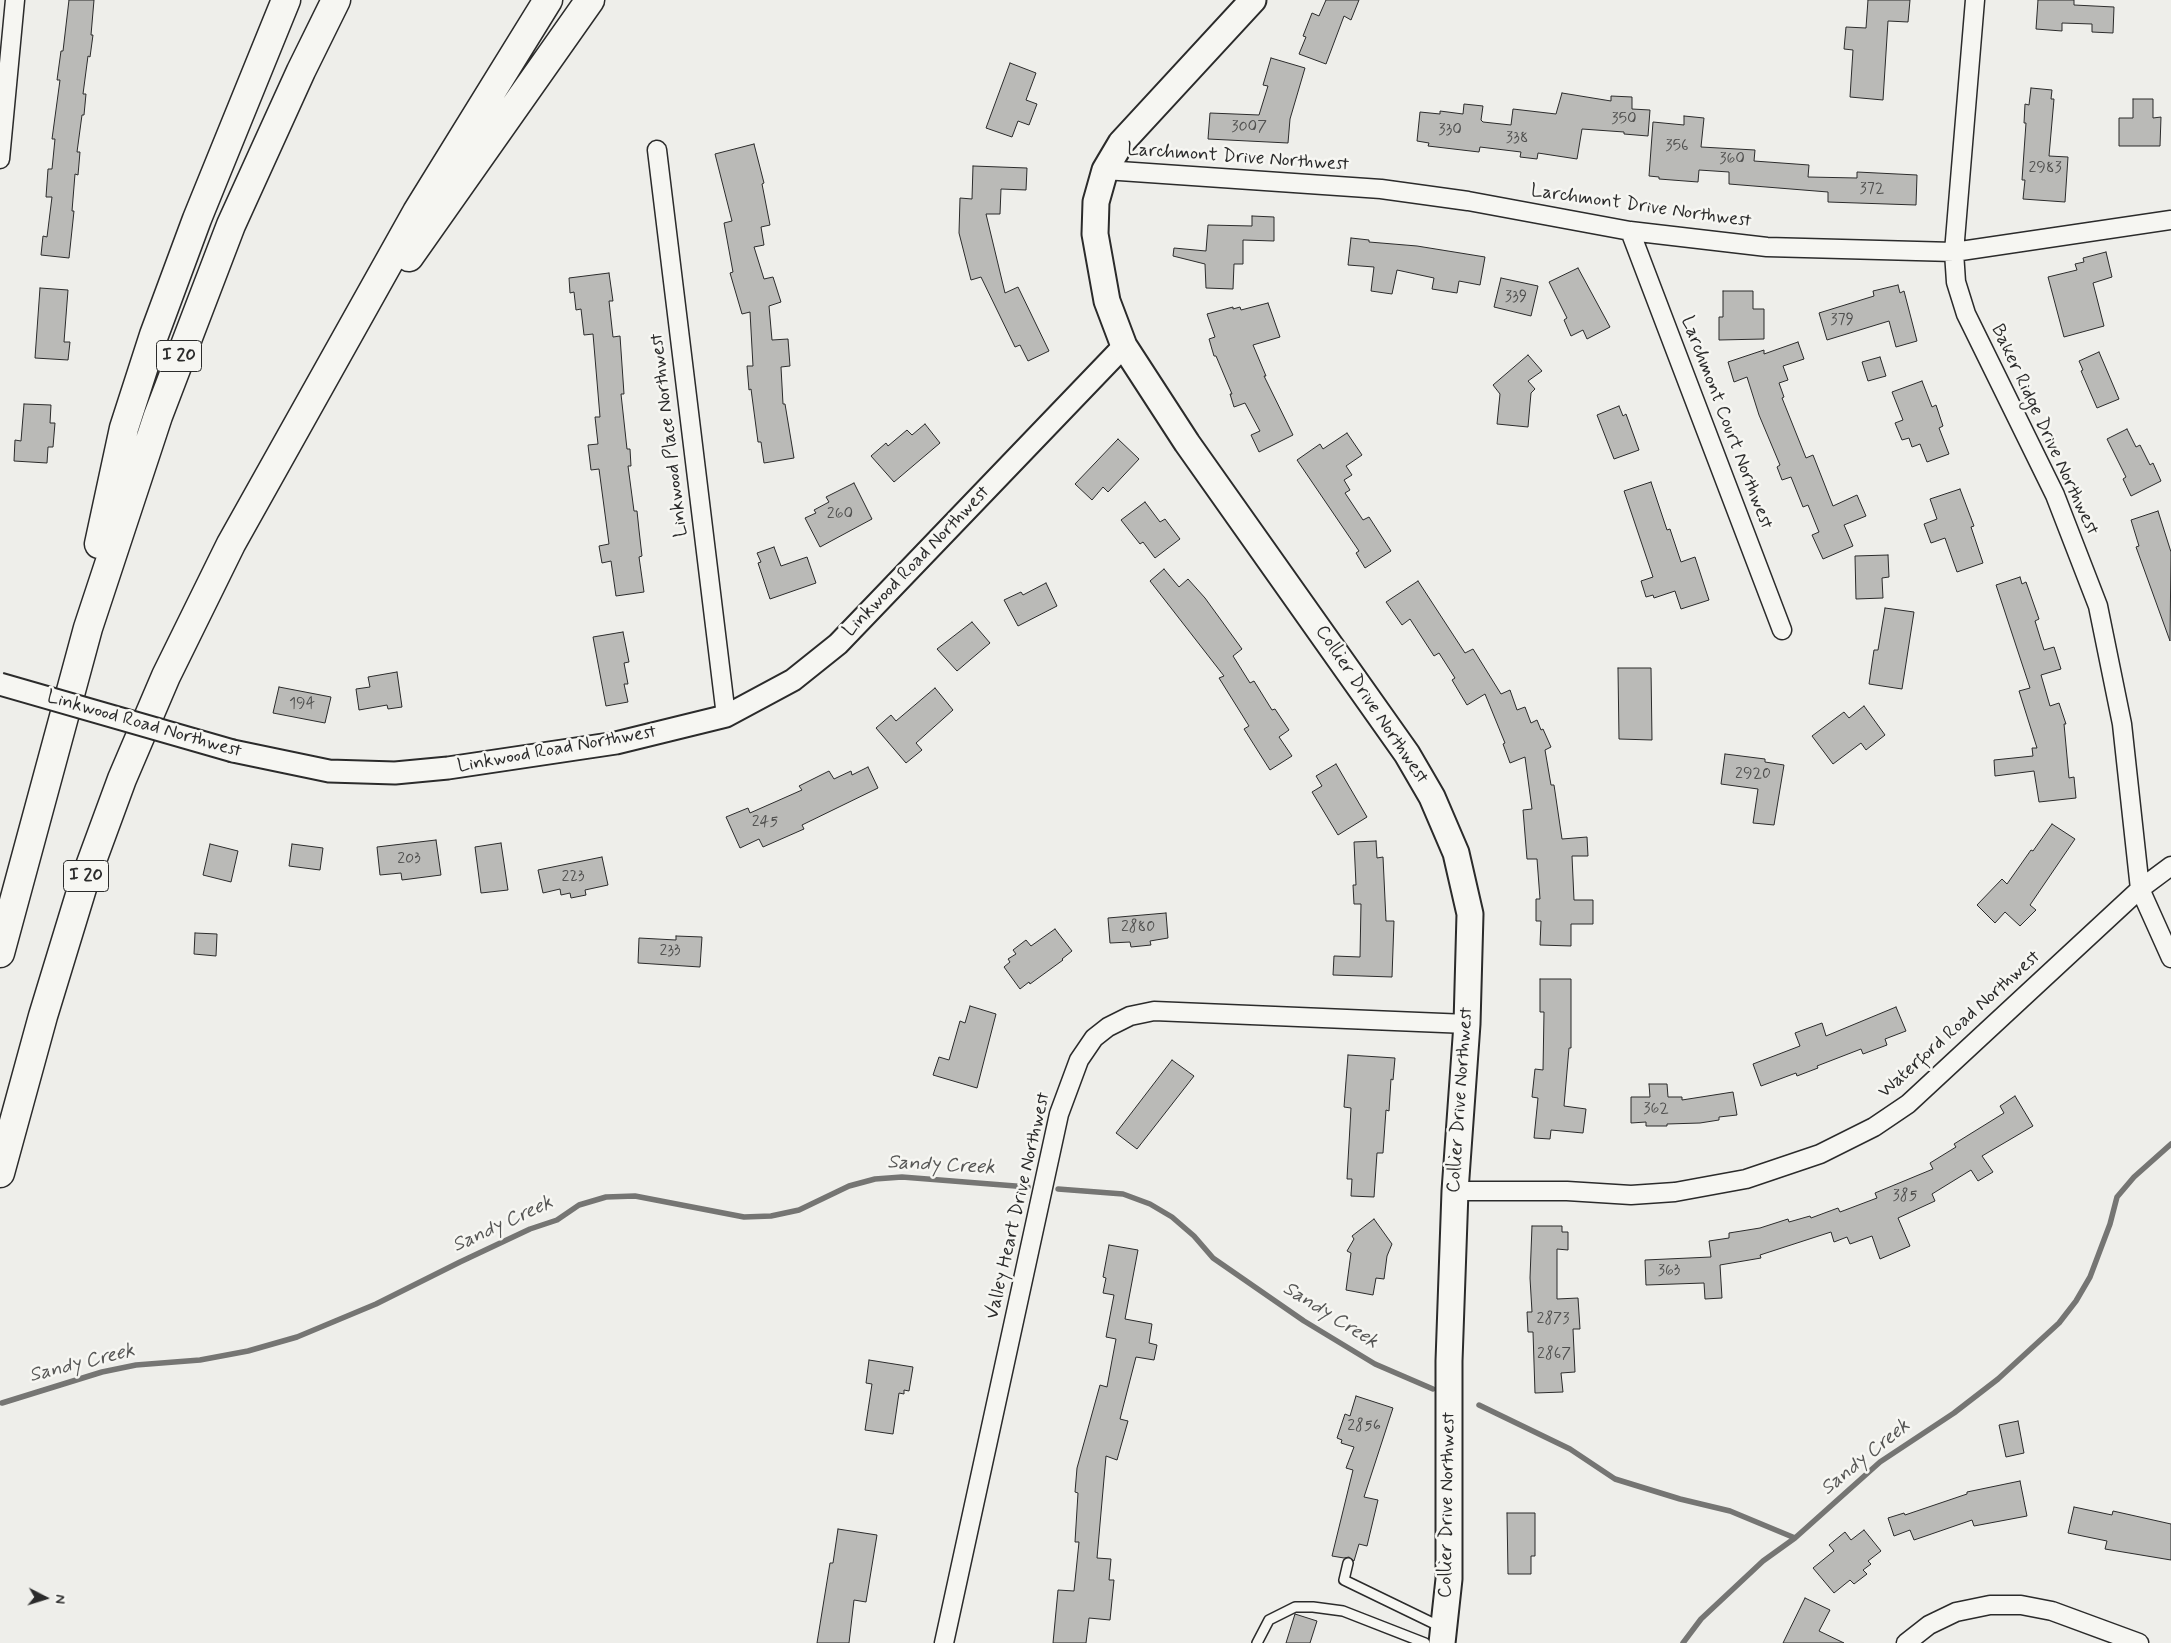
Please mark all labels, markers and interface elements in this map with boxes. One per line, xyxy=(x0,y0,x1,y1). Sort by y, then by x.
house number: 350 xyxy=(1611,110,1637,130)
house number: 3007 xyxy=(1231,118,1267,138)
house number: 330 xyxy=(1438,121,1462,141)
house number: 338 xyxy=(1506,129,1528,149)
house number: 356 xyxy=(1665,137,1689,157)
street label: Larchmont Drive Northwest xyxy=(1126,139,1350,177)
house number: 360 xyxy=(1719,150,1745,170)
house number: 2983 xyxy=(2028,159,2062,179)
street label: Larchmont Drive Northwest xyxy=(1529,180,1753,234)
house number: 372 xyxy=(1860,180,1884,200)
house number: 339 xyxy=(1505,288,1527,308)
house number: 379 xyxy=(1830,311,1854,331)
street label: Larchmont Court Northwest xyxy=(1675,313,1777,533)
street label: Baker Ridge Drive Northwest xyxy=(1985,321,2103,539)
street label: Linkwood Place Northwest xyxy=(646,332,694,538)
road number: I 20 xyxy=(156,341,202,372)
street label: Linkwood Road Northwest xyxy=(839,482,995,642)
house number: 260 xyxy=(827,505,853,525)
street label: Collier Drive Northwest xyxy=(1309,621,1433,789)
street label: Linkwood Road Northwest xyxy=(44,686,244,764)
house number: 194 xyxy=(289,695,315,715)
street label: Linkwood Road Northwest xyxy=(456,721,658,779)
house number: 2920 xyxy=(1735,765,1771,785)
house number: 245 xyxy=(752,813,778,833)
house number: 203 xyxy=(397,850,421,870)
road number: I 20 xyxy=(64,860,108,891)
house number: 223 xyxy=(562,868,584,888)
house number: 2880 xyxy=(1121,918,1155,938)
house number: 233 xyxy=(659,942,681,962)
street label: Waterford Road Northwest xyxy=(1874,946,2046,1104)
street label: Collier Drive Northwest xyxy=(1443,1006,1479,1194)
street label: Valley Heart Drive Northwest xyxy=(982,1090,1056,1322)
house number: 362 xyxy=(1643,1100,1669,1120)
water label: Sandy Creek xyxy=(886,1151,996,1181)
house number: 385 xyxy=(1893,1187,1917,1207)
water label: Sandy Creek xyxy=(449,1191,557,1259)
house number: 363 xyxy=(1658,1262,1680,1282)
water label: Sandy Creek xyxy=(1278,1277,1382,1355)
house number: 2873 xyxy=(1537,1310,1569,1330)
water label: Sandy Creek xyxy=(27,1339,137,1389)
house number: 2867 xyxy=(1537,1345,1571,1365)
street label: Collier Drive Northwest xyxy=(1435,1412,1461,1598)
water label: Sandy Creek xyxy=(1817,1415,1915,1501)
house number: 2856 xyxy=(1347,1417,1381,1437)
north arrow xyxy=(20,1573,70,1623)
text: N xyxy=(51,1594,69,1605)

